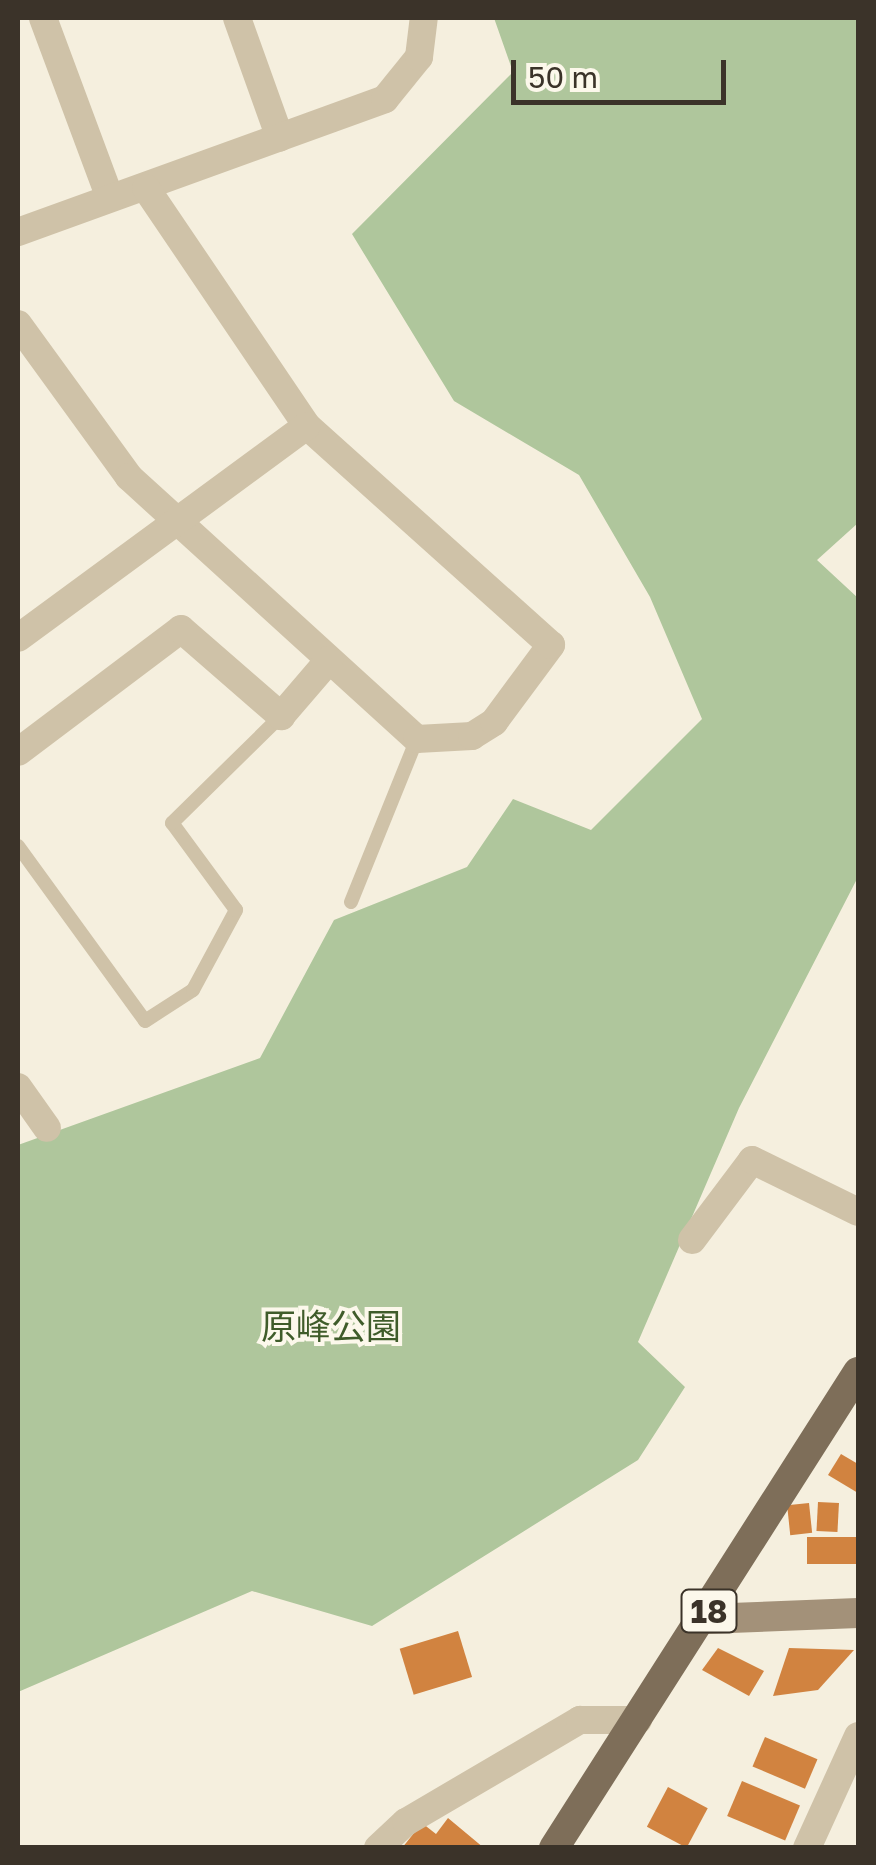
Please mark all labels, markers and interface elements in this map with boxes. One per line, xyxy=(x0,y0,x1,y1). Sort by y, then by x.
scale bar xyxy=(516,40,731,102)
text: 50 m xyxy=(528,59,598,95)
park label: 原峰公園 xyxy=(261,1305,401,1347)
road number: 18 xyxy=(679,1584,739,1638)

